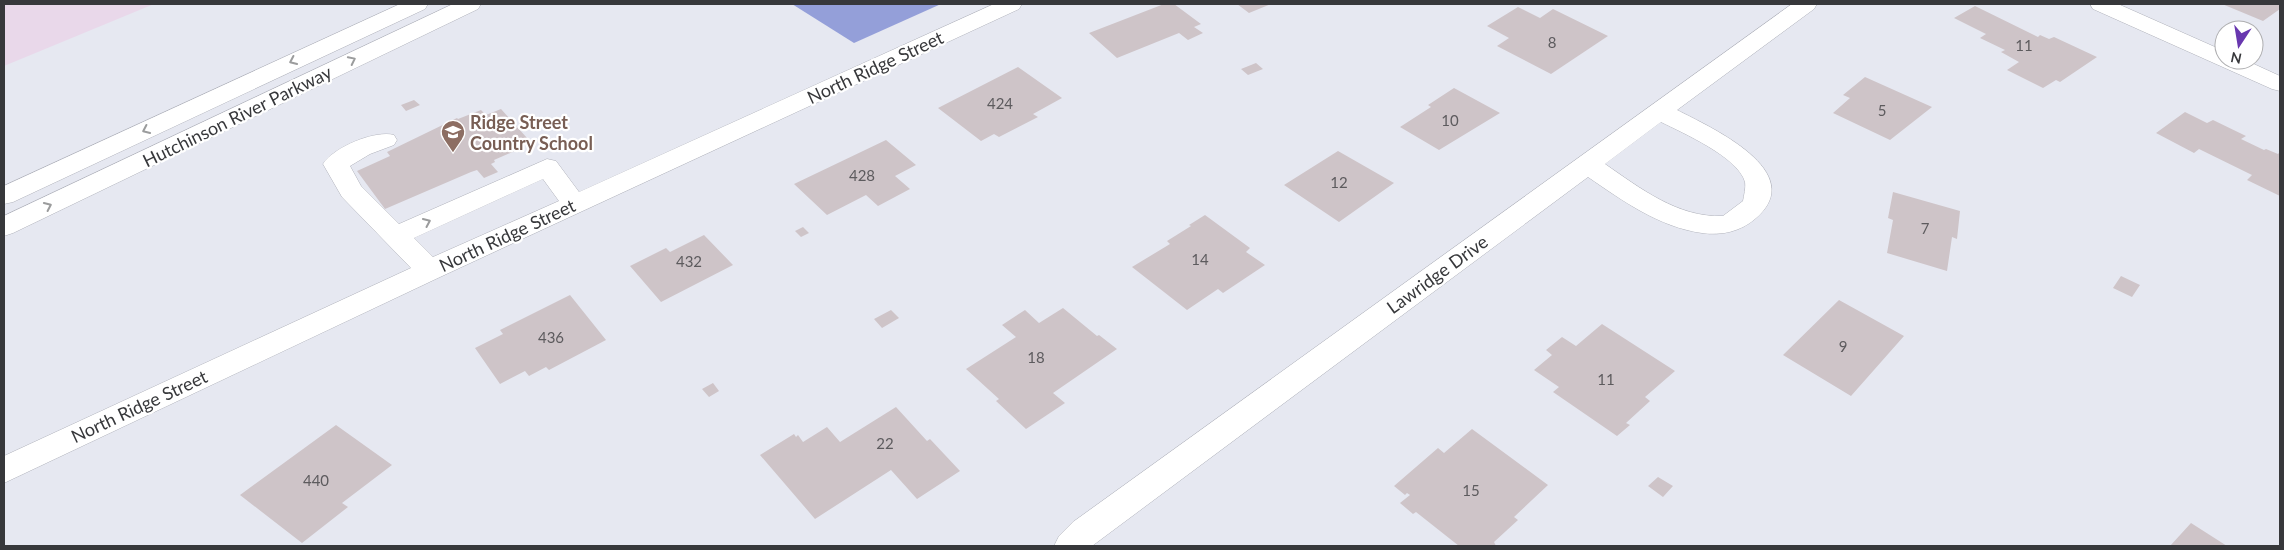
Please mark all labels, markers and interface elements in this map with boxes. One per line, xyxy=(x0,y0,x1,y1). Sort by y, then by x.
north arrow xyxy=(2214,20,2264,70)
street label: North Ridge Street xyxy=(803,26,947,108)
house number: 8 xyxy=(1548,33,1556,51)
house number: 11 xyxy=(2015,36,2033,54)
text: N xyxy=(2229,49,2243,68)
one-way arrow xyxy=(289,55,298,66)
one-way arrow xyxy=(347,56,356,67)
street label: Hutchinson River Parkway xyxy=(139,60,336,171)
house number: 424 xyxy=(987,94,1013,112)
house number: 5 xyxy=(1878,101,1886,119)
place label: Ridge Street Country School xyxy=(470,111,593,154)
house number: 10 xyxy=(1441,111,1459,129)
school or university icon: Ridge Street Country School xyxy=(440,119,466,153)
one-way arrow xyxy=(142,124,151,135)
house number: 428 xyxy=(849,166,875,184)
house number: 12 xyxy=(1330,173,1348,191)
street label: North Ridge Street xyxy=(435,194,579,276)
one-way arrow xyxy=(43,202,52,212)
one-way arrow xyxy=(422,217,431,228)
house number: 7 xyxy=(1921,219,1930,237)
street label: Lawridge Drive xyxy=(1382,230,1492,318)
house number: 14 xyxy=(1191,250,1209,268)
house number: 432 xyxy=(676,252,702,270)
house number: 436 xyxy=(538,328,564,346)
house number: 9 xyxy=(1839,337,1847,355)
house number: 18 xyxy=(1027,348,1045,366)
street label: North Ridge Street xyxy=(67,365,211,447)
house number: 11 xyxy=(1597,370,1615,388)
house number: 22 xyxy=(876,434,894,452)
house number: 440 xyxy=(303,471,329,489)
house number: 15 xyxy=(1462,481,1480,499)

